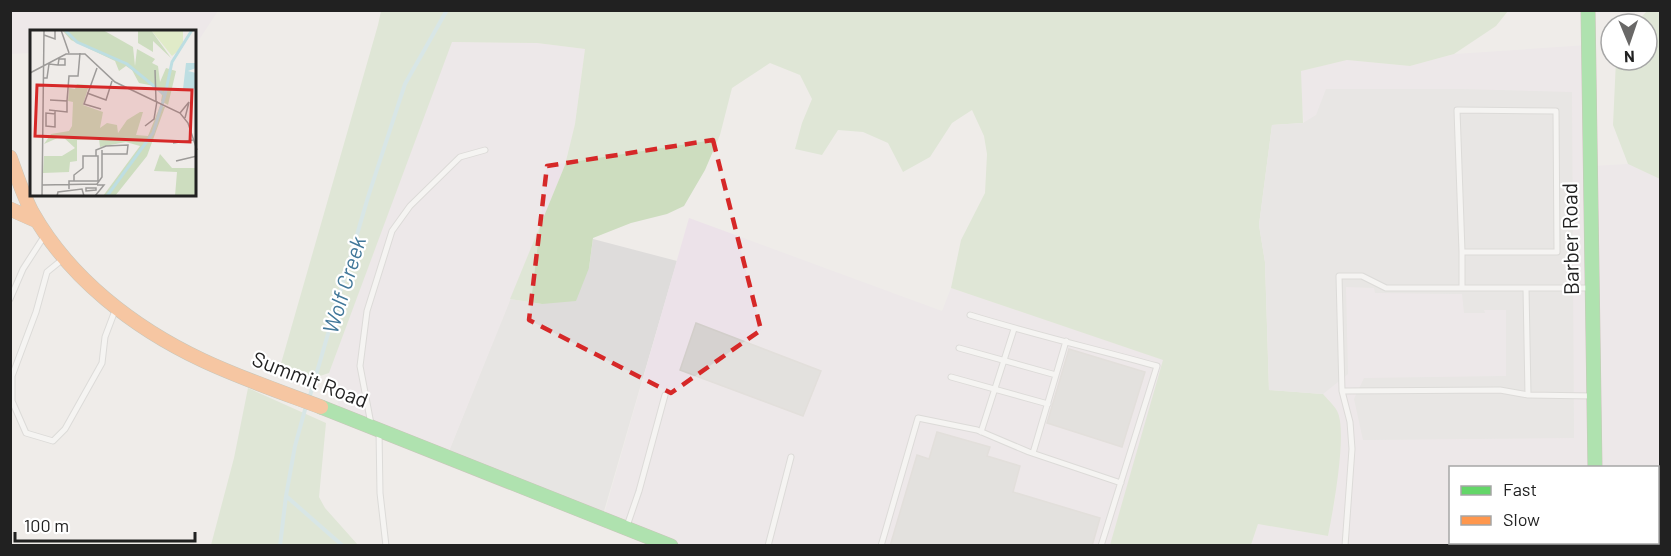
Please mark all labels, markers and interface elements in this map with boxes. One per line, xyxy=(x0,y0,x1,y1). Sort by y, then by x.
north arrow xyxy=(1599,12,1659,72)
inset map xyxy=(30,30,196,196)
text: N xyxy=(1624,48,1635,67)
street label: Barber Road xyxy=(1556,183,1583,295)
water label: Wolf Creek xyxy=(316,233,370,336)
street label: Summit Road xyxy=(249,345,372,412)
legend xyxy=(1449,466,1659,544)
text: Fast xyxy=(1503,478,1537,500)
scale bar xyxy=(15,505,195,543)
text: Slow xyxy=(1503,508,1540,530)
text: 100 m xyxy=(24,514,69,536)

